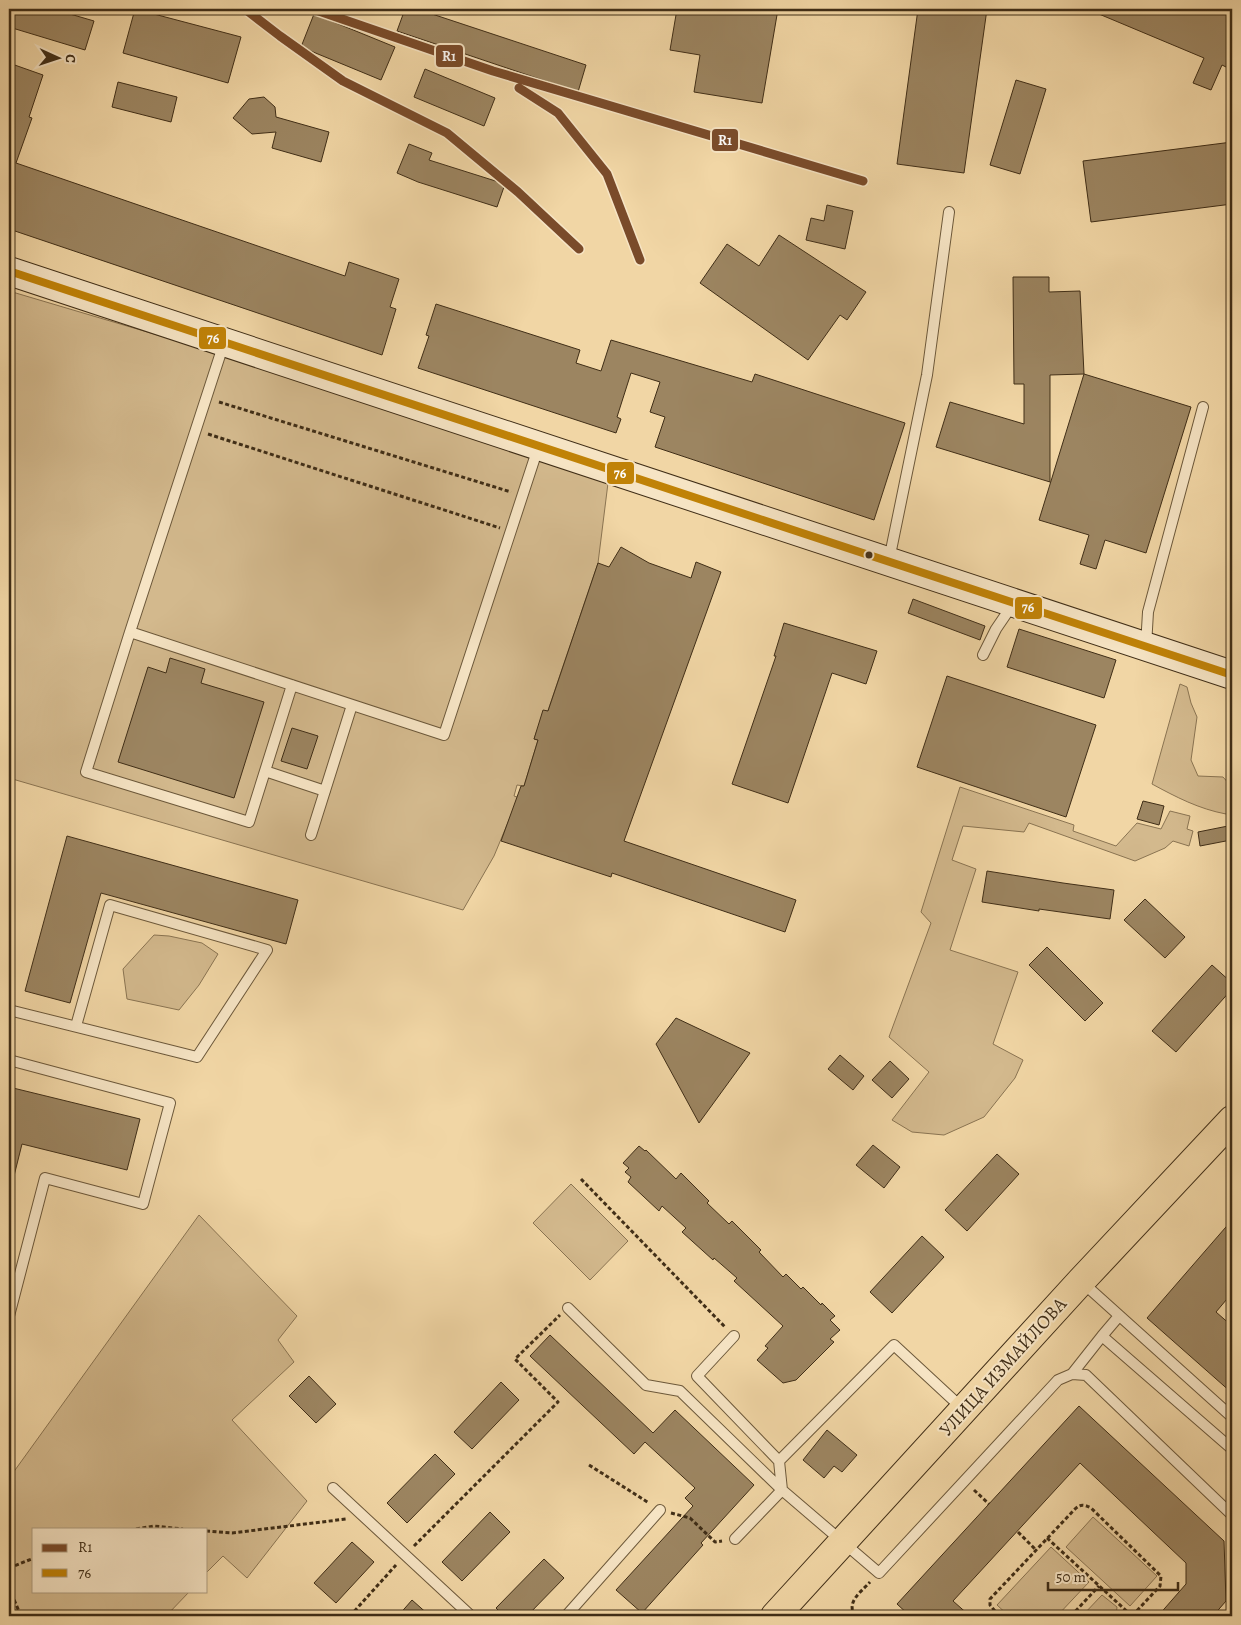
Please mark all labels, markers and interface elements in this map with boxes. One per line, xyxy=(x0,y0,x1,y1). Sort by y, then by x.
north arrow xyxy=(32,32,82,82)
line badge: R1 xyxy=(435,44,464,68)
text: R1 xyxy=(442,47,456,66)
text: С xyxy=(61,54,80,64)
line badge: R1 xyxy=(711,128,739,152)
text: R1 xyxy=(718,131,732,150)
line badge: 76 xyxy=(198,326,227,350)
text: 76 xyxy=(207,329,220,348)
line badge: 76 xyxy=(606,461,635,485)
text: 76 xyxy=(614,464,627,483)
unlabelled marker xyxy=(864,550,874,560)
line badge: 76 xyxy=(1014,596,1043,620)
text: 76 xyxy=(1022,598,1035,617)
street label: УЛИЦА ИЗМАЙЛОВА xyxy=(933,1291,1073,1442)
legend xyxy=(32,1528,208,1592)
text: R1 xyxy=(78,1537,92,1557)
scale bar xyxy=(1048,1560,1178,1592)
text: 76 xyxy=(78,1563,91,1583)
text: 50 m xyxy=(1056,1567,1086,1587)

